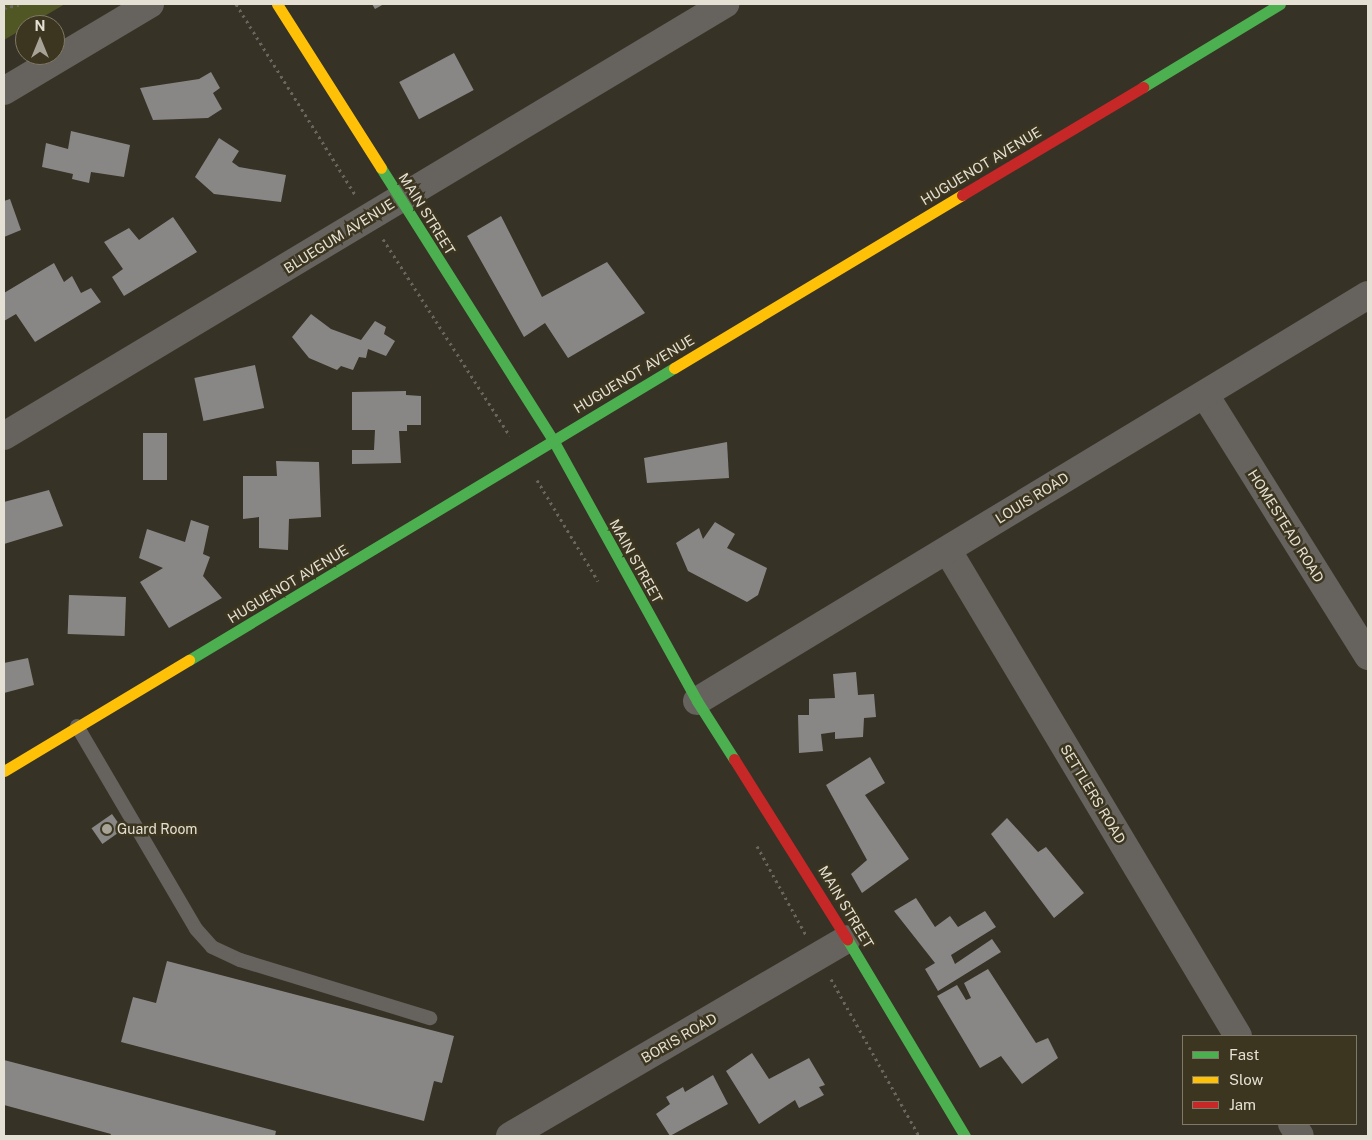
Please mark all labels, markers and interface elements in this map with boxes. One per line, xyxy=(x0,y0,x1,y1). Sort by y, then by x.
north arrow xyxy=(15,15,65,65)
text: N xyxy=(35,18,45,34)
street label: HUGUENOT AVENUE xyxy=(918,123,1044,209)
street label: MAIN STREET xyxy=(395,170,459,258)
street label: BLUEGUM AVENUE xyxy=(281,195,397,277)
street label: HUGUENOT AVENUE xyxy=(571,331,697,417)
street label: HOMESTEAD ROAD xyxy=(1244,466,1328,586)
street label: LOUIS ROAD xyxy=(992,469,1072,527)
street label: MAIN STREET xyxy=(606,516,666,606)
street label: HUGUENOT AVENUE xyxy=(225,541,351,627)
street label: SETTLERS ROAD xyxy=(1057,741,1129,847)
place label: Guard Room xyxy=(117,821,197,837)
marker: Guard Room xyxy=(101,823,113,835)
street label: MAIN STREET xyxy=(815,863,877,951)
street label: BORIS ROAD xyxy=(638,1010,720,1066)
legend xyxy=(1182,1035,1357,1125)
text: Fast xyxy=(1229,1046,1259,1063)
text: Slow xyxy=(1229,1071,1263,1088)
text: Jam xyxy=(1229,1096,1256,1113)

